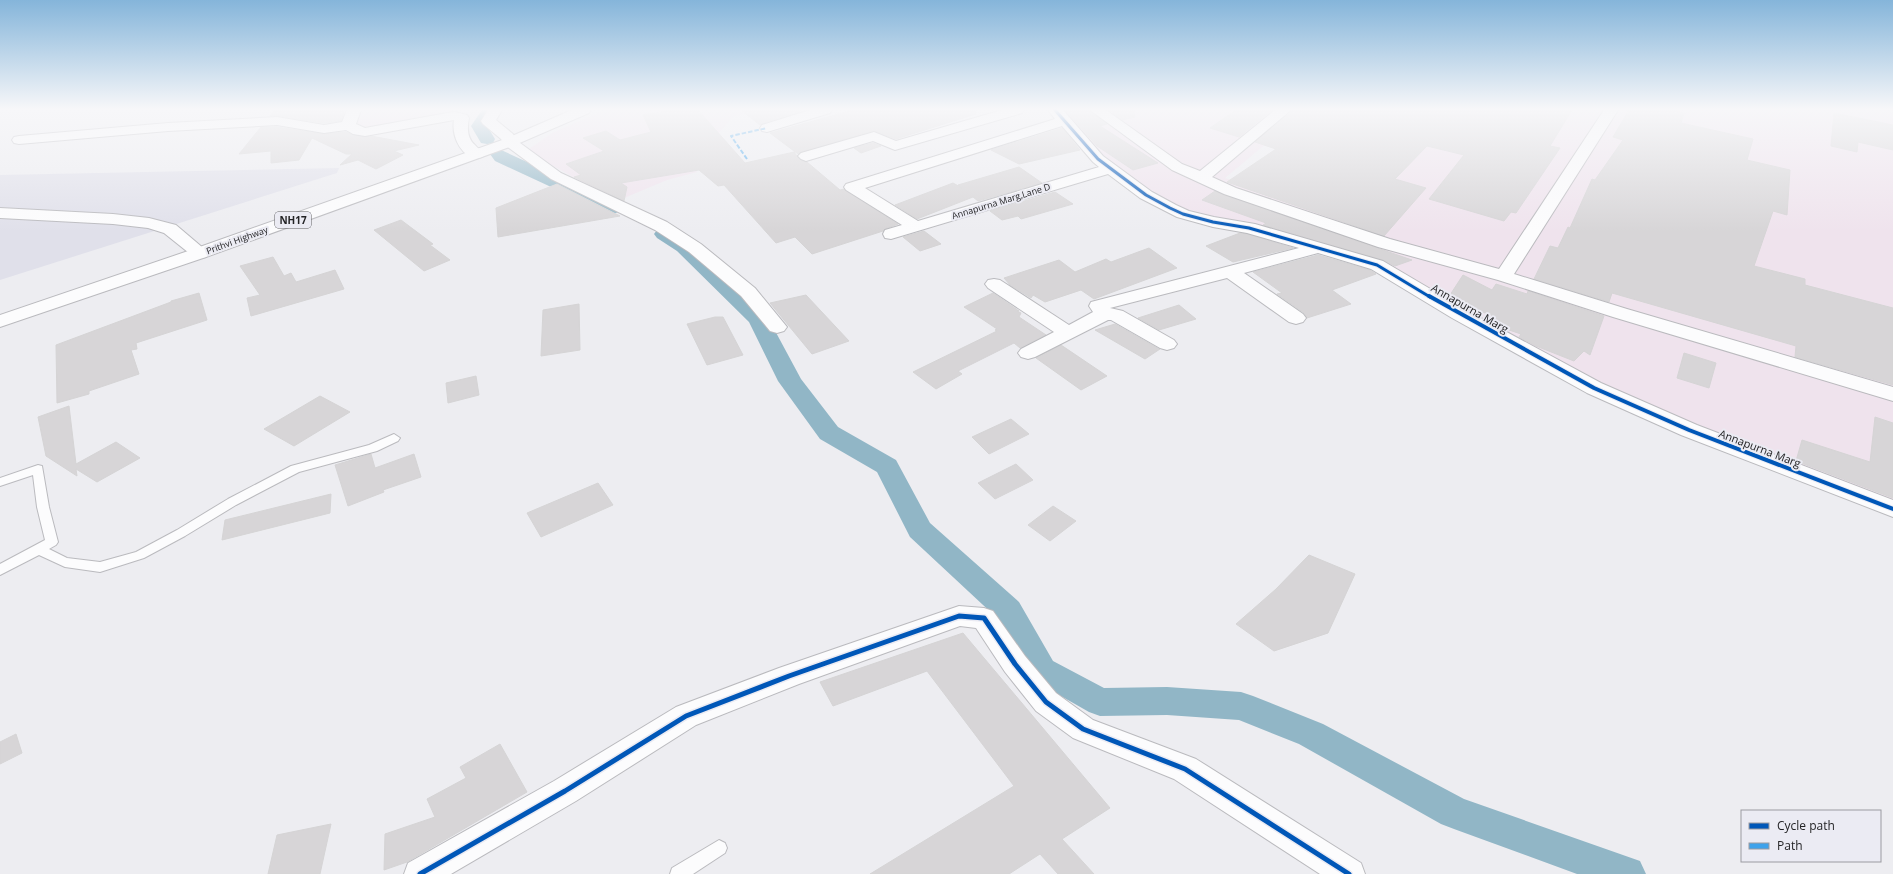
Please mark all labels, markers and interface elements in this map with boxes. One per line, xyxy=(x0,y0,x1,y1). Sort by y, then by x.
street label: Annapurna Marg,Lane D xyxy=(950,180,1052,222)
road number: NH17 xyxy=(275,212,311,228)
street label: Prithvi Highway xyxy=(204,223,270,257)
street label: Annapurna Marg xyxy=(1429,280,1511,336)
street label: Annapurna Marg xyxy=(1717,425,1803,471)
legend xyxy=(1741,810,1881,862)
text: Cycle path xyxy=(1777,817,1835,834)
text: Path xyxy=(1777,837,1803,854)

